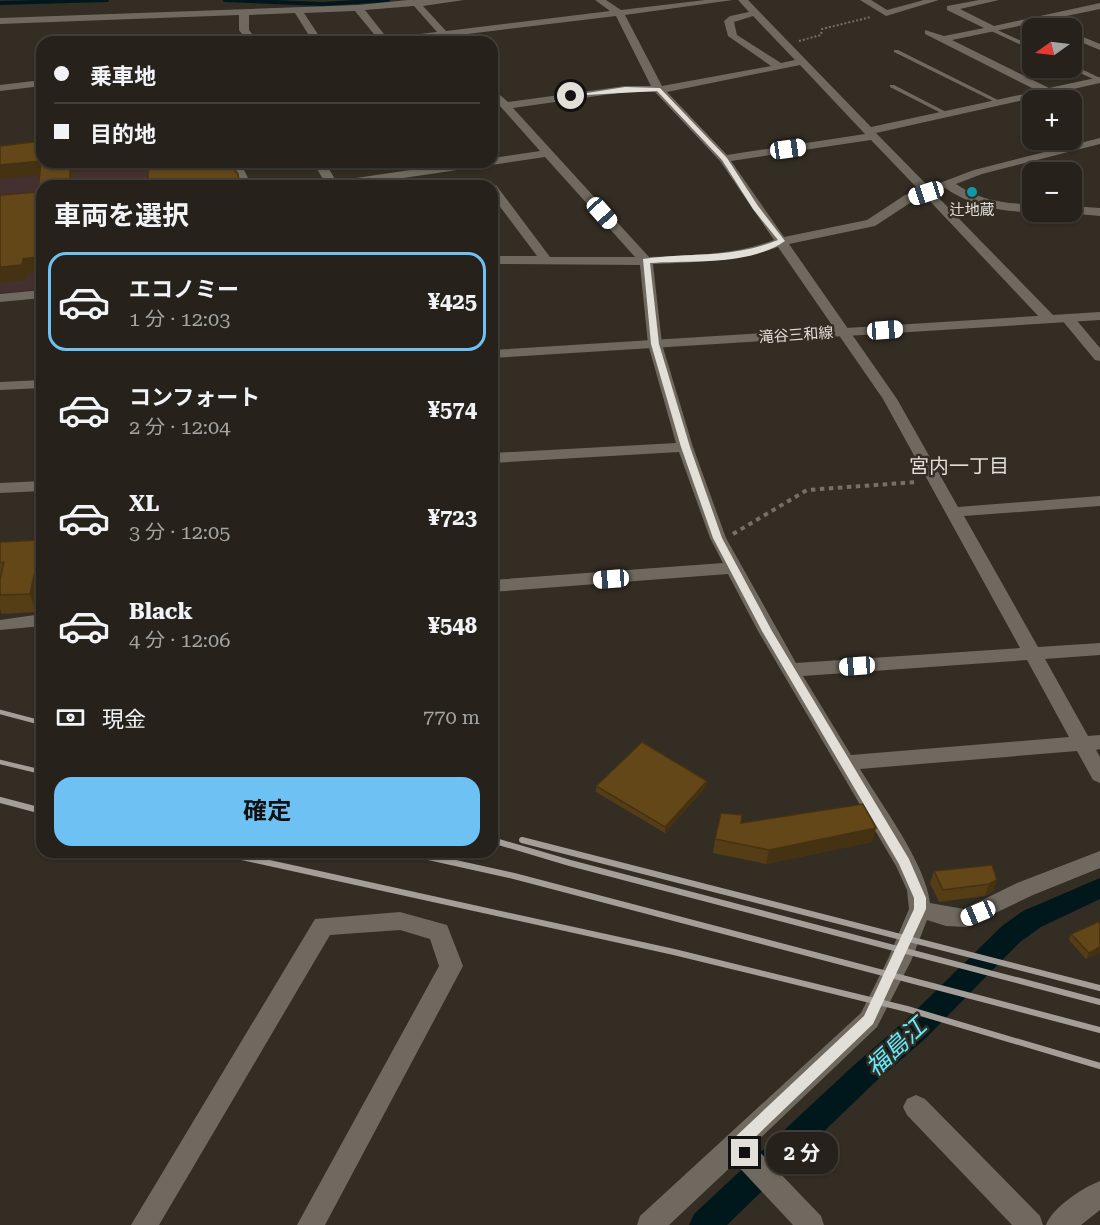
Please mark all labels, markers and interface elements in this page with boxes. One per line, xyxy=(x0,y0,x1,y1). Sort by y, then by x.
north arrow xyxy=(1022,18,1082,78)
map controls xyxy=(1022,18,1082,222)
text: 乗車地 xyxy=(90,64,156,89)
route start xyxy=(557,82,584,109)
button: + xyxy=(1022,90,1082,150)
text: 目的地 xyxy=(90,122,156,147)
car xyxy=(769,138,807,160)
button: − xyxy=(1022,162,1082,222)
car xyxy=(906,179,946,207)
marker: 辻地蔵 xyxy=(965,185,979,199)
car xyxy=(583,194,621,232)
text: 車両を選択 xyxy=(54,200,189,232)
place label: 辻地蔵 xyxy=(949,201,995,219)
icon: car xyxy=(57,275,111,329)
text: エコノミー xyxy=(129,277,239,302)
text: ¥425 xyxy=(428,289,477,314)
text: 1 分 · 12:03 xyxy=(129,307,230,331)
car xyxy=(866,320,904,340)
street label: 滝谷三和線 xyxy=(758,323,834,347)
icon: car xyxy=(57,383,111,437)
text: コンフォート xyxy=(129,385,260,410)
text: ¥574 xyxy=(428,397,477,422)
text: 2 分 · 12:04 xyxy=(129,415,230,439)
district label: 宮内一丁目 xyxy=(909,454,1009,478)
icon: car xyxy=(57,491,111,545)
text: XL xyxy=(129,491,159,516)
text: ¥723 xyxy=(428,505,477,530)
text: 3 分 · 12:05 xyxy=(129,520,230,544)
car xyxy=(592,569,630,589)
icon: car xyxy=(57,599,111,653)
text: Black xyxy=(129,599,193,624)
text: ¥548 xyxy=(428,613,477,638)
text: 4 分 · 12:06 xyxy=(129,628,230,652)
car xyxy=(838,656,876,676)
icon: cash xyxy=(54,701,87,734)
text: 770 m xyxy=(423,705,480,729)
text: 現金 xyxy=(102,707,146,732)
button: 確定 xyxy=(54,777,480,846)
car xyxy=(958,898,998,928)
water label: 福島江 xyxy=(860,1010,934,1082)
callout: 2 分 xyxy=(766,1132,838,1174)
route end xyxy=(731,1139,758,1166)
text: 2 分 xyxy=(784,1141,820,1165)

